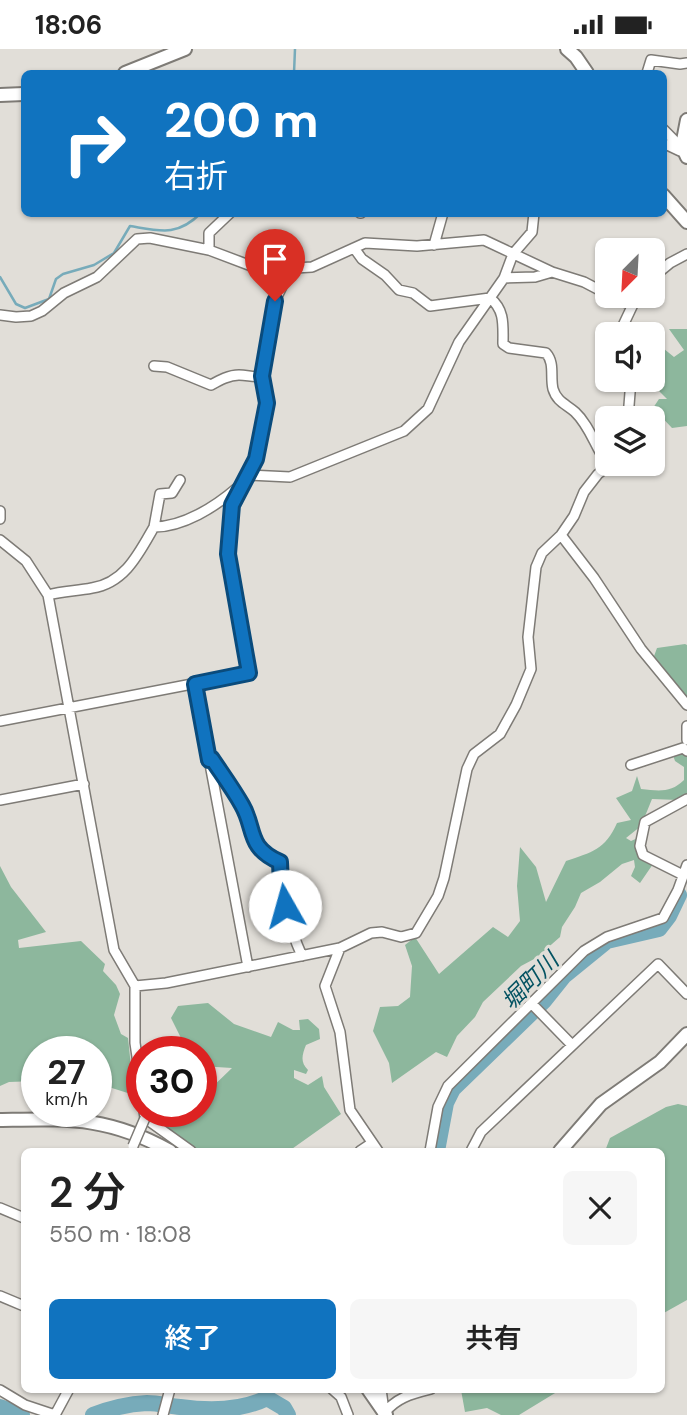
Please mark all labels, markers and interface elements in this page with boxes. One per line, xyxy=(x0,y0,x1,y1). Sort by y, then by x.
text: 18:06 xyxy=(35,8,102,42)
text: 200 m xyxy=(164,88,319,152)
icon: right xyxy=(49,98,140,189)
text: 右折 xyxy=(164,155,228,197)
pin xyxy=(245,229,305,301)
north arrow xyxy=(595,238,665,308)
map controls xyxy=(595,238,665,476)
icon: arrive xyxy=(256,240,294,278)
button: sound xyxy=(595,322,665,392)
button: layers xyxy=(595,406,665,476)
position arrow xyxy=(248,869,322,943)
water label: 堀町川 xyxy=(495,944,567,1016)
speed limit sign: 30 xyxy=(126,1036,217,1127)
text: 27 xyxy=(47,1049,86,1095)
text: km/h xyxy=(45,1087,88,1111)
text: 2 分 xyxy=(49,1165,125,1220)
button: close xyxy=(563,1171,637,1245)
text: 550 m · 18:08 xyxy=(49,1219,192,1249)
button: 終了 xyxy=(49,1299,336,1379)
button: 共有 xyxy=(350,1299,637,1379)

